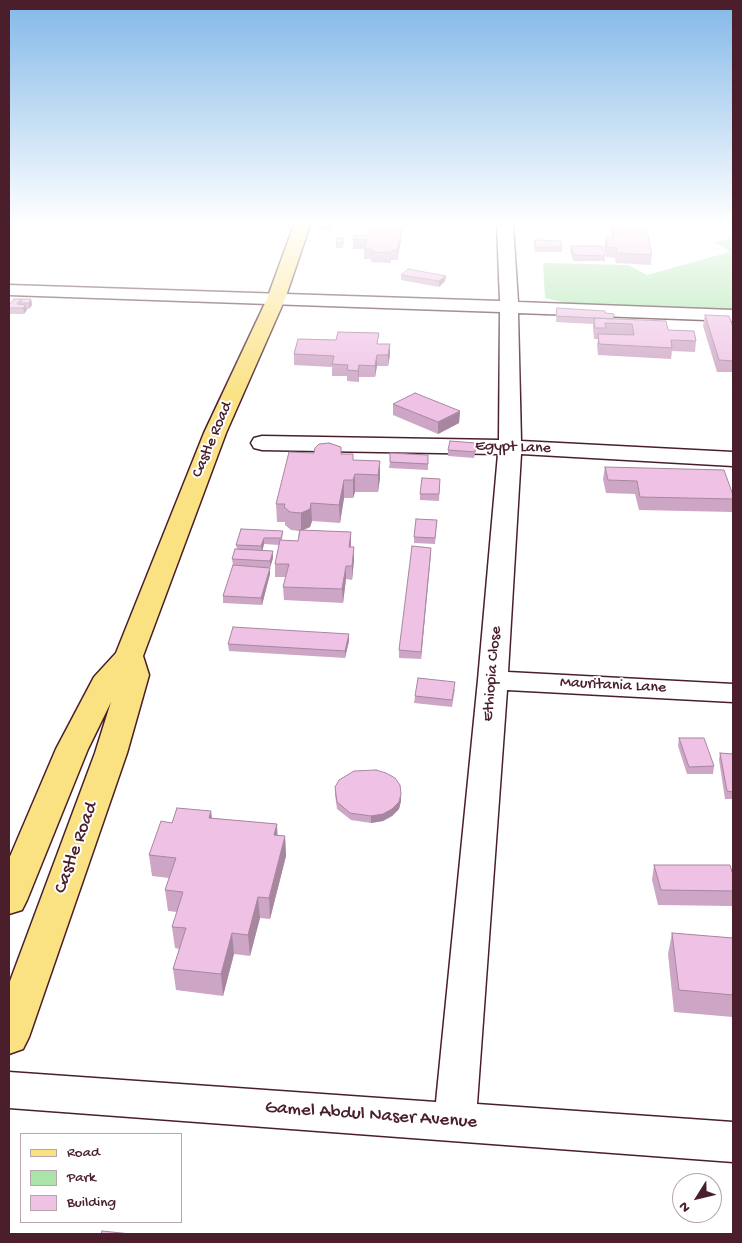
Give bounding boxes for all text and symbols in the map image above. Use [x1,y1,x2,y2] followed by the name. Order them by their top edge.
[188,399,238,481] street label: Castle Road
[475,437,551,459] street label: Egypt Lane
[479,626,507,722] street label: Ethiopia Close
[559,674,667,698] street label: Mauritania Lane
[50,799,104,897] street label: Castle Road
[264,1097,478,1135] street label: Gamel Abdul Naser Avenue
[20,1133,182,1223] legend
[67,1144,100,1162] text: Road
[67,1169,96,1187] text: Park
[672,1173,722,1223] north arrow
[67,1194,116,1212] text: Building
[676,1198,695,1215] text: N

